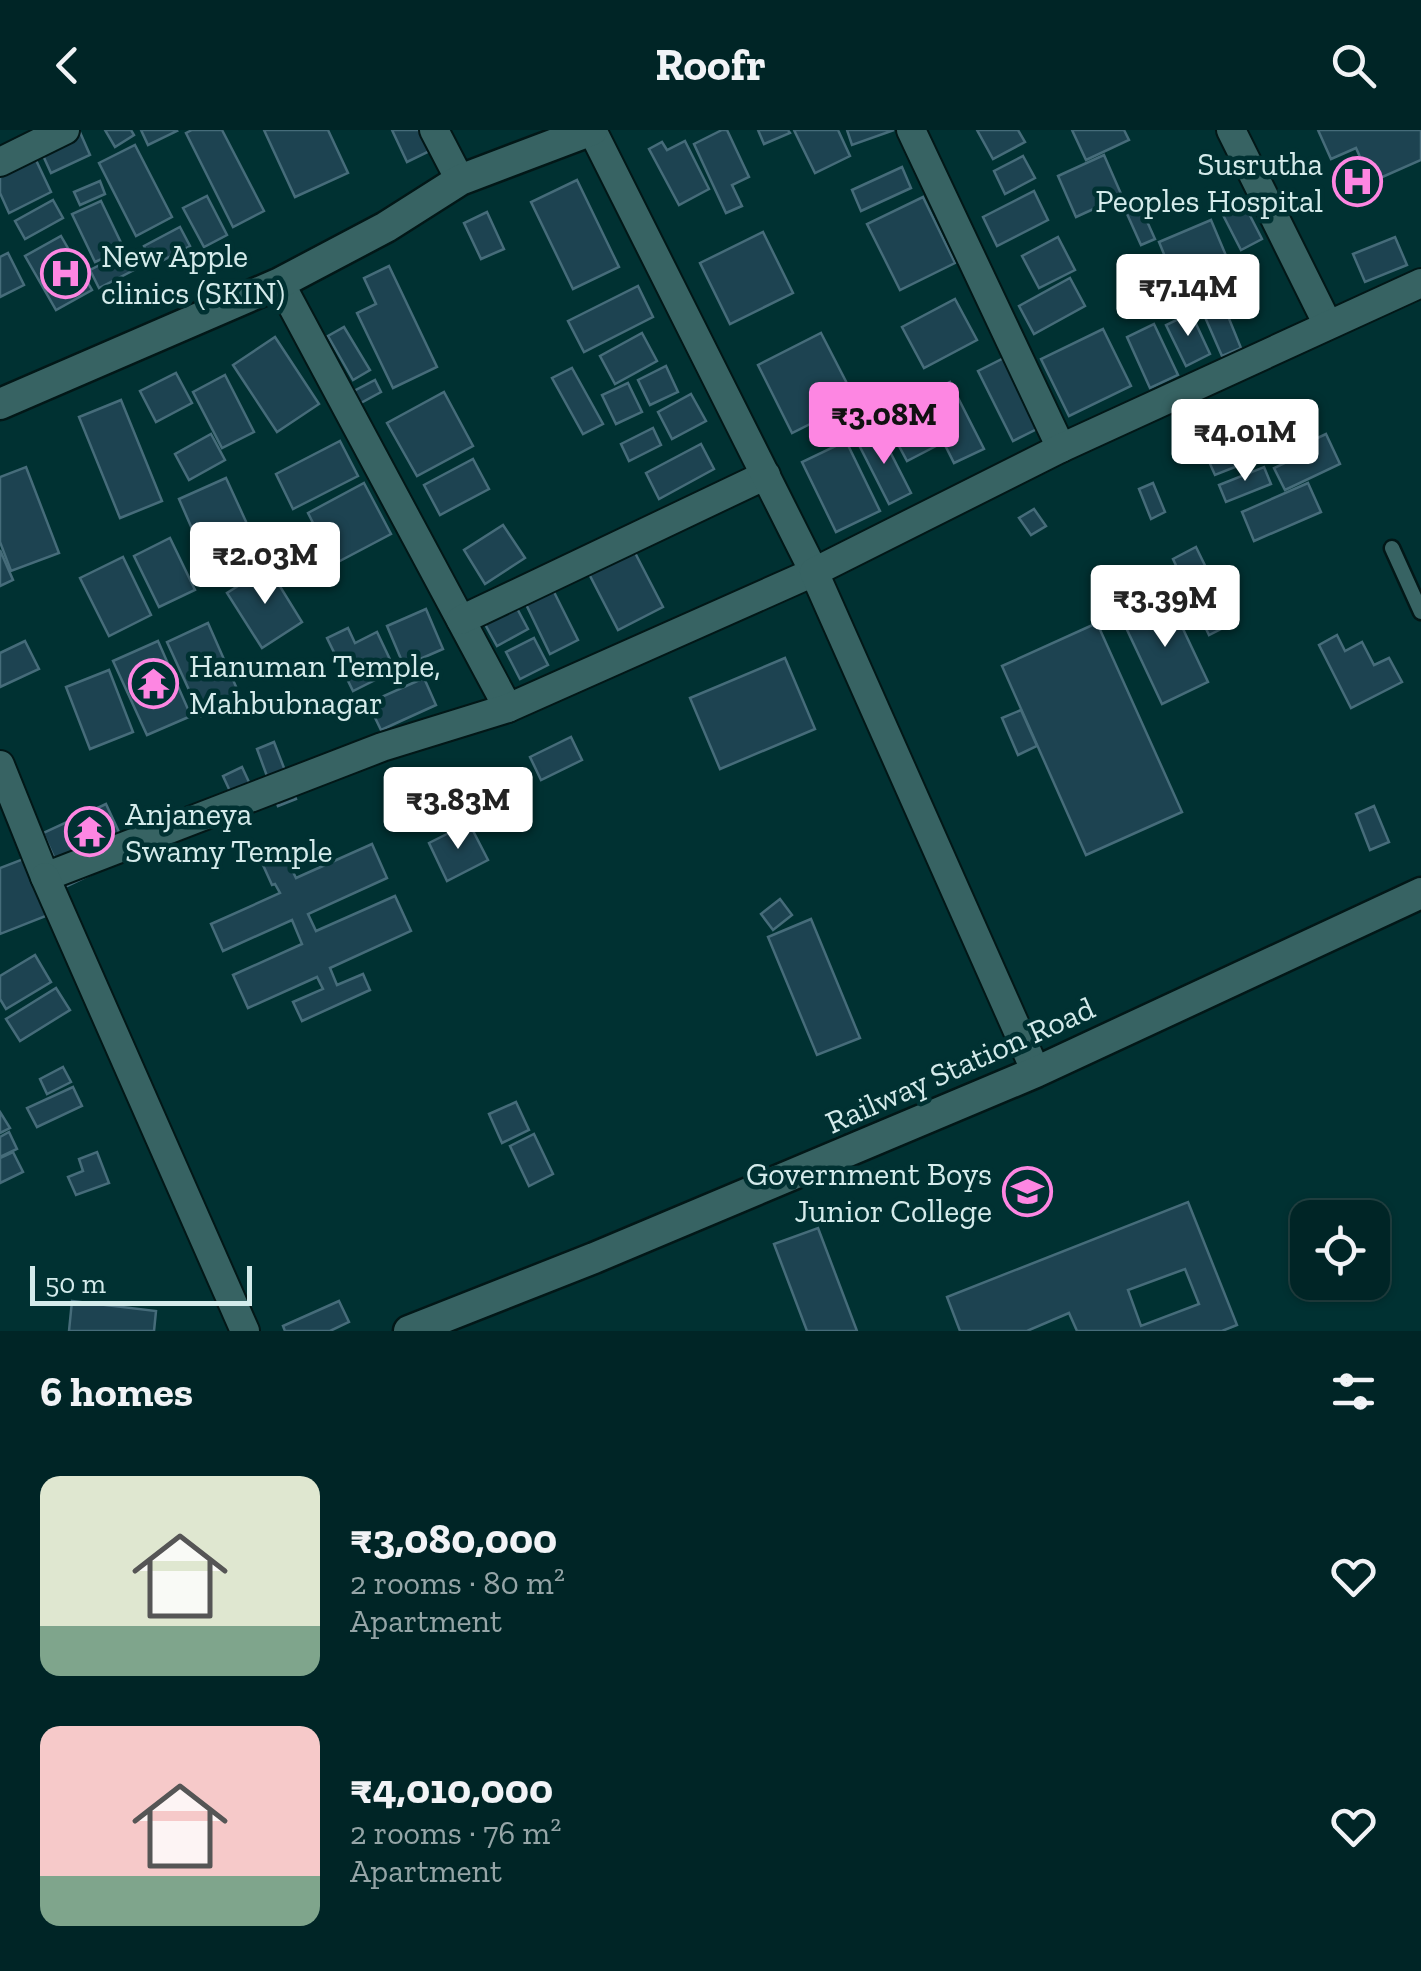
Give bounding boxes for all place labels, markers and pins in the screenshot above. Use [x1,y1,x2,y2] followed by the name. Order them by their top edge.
[1095,145,1323,220] place label: Susrutha Peoples Hospital
[1332,156,1384,208] hospital icon: Susrutha Peoples Hospital
[101,237,285,312] place label: New Apple clinics (SKIN)
[40,248,92,300] hospital icon: New Apple clinics (SKIN)
[1107,254,1269,339] pin: ₹7.14M
[803,382,965,467] pin: ₹3.08M
[1164,399,1326,484] pin: ₹4.01M
[184,522,346,607] pin: ₹2.03M
[1084,565,1246,650] pin: ₹3.39M
[189,647,441,722] place label: Hanuman Temple, Mahbubnagar
[128,658,180,710] temple icon: Hanuman Temple, Mahbubnagar
[377,767,539,852] pin: ₹3.83M
[125,795,333,870] place label: Anjaneya Swamy Temple
[64,806,116,858] temple icon: Anjaneya Swamy Temple
[746,1155,992,1230] place label: Government Boys Junior College
[1001,1166,1053,1218] school or university icon: Government Boys Junior College

